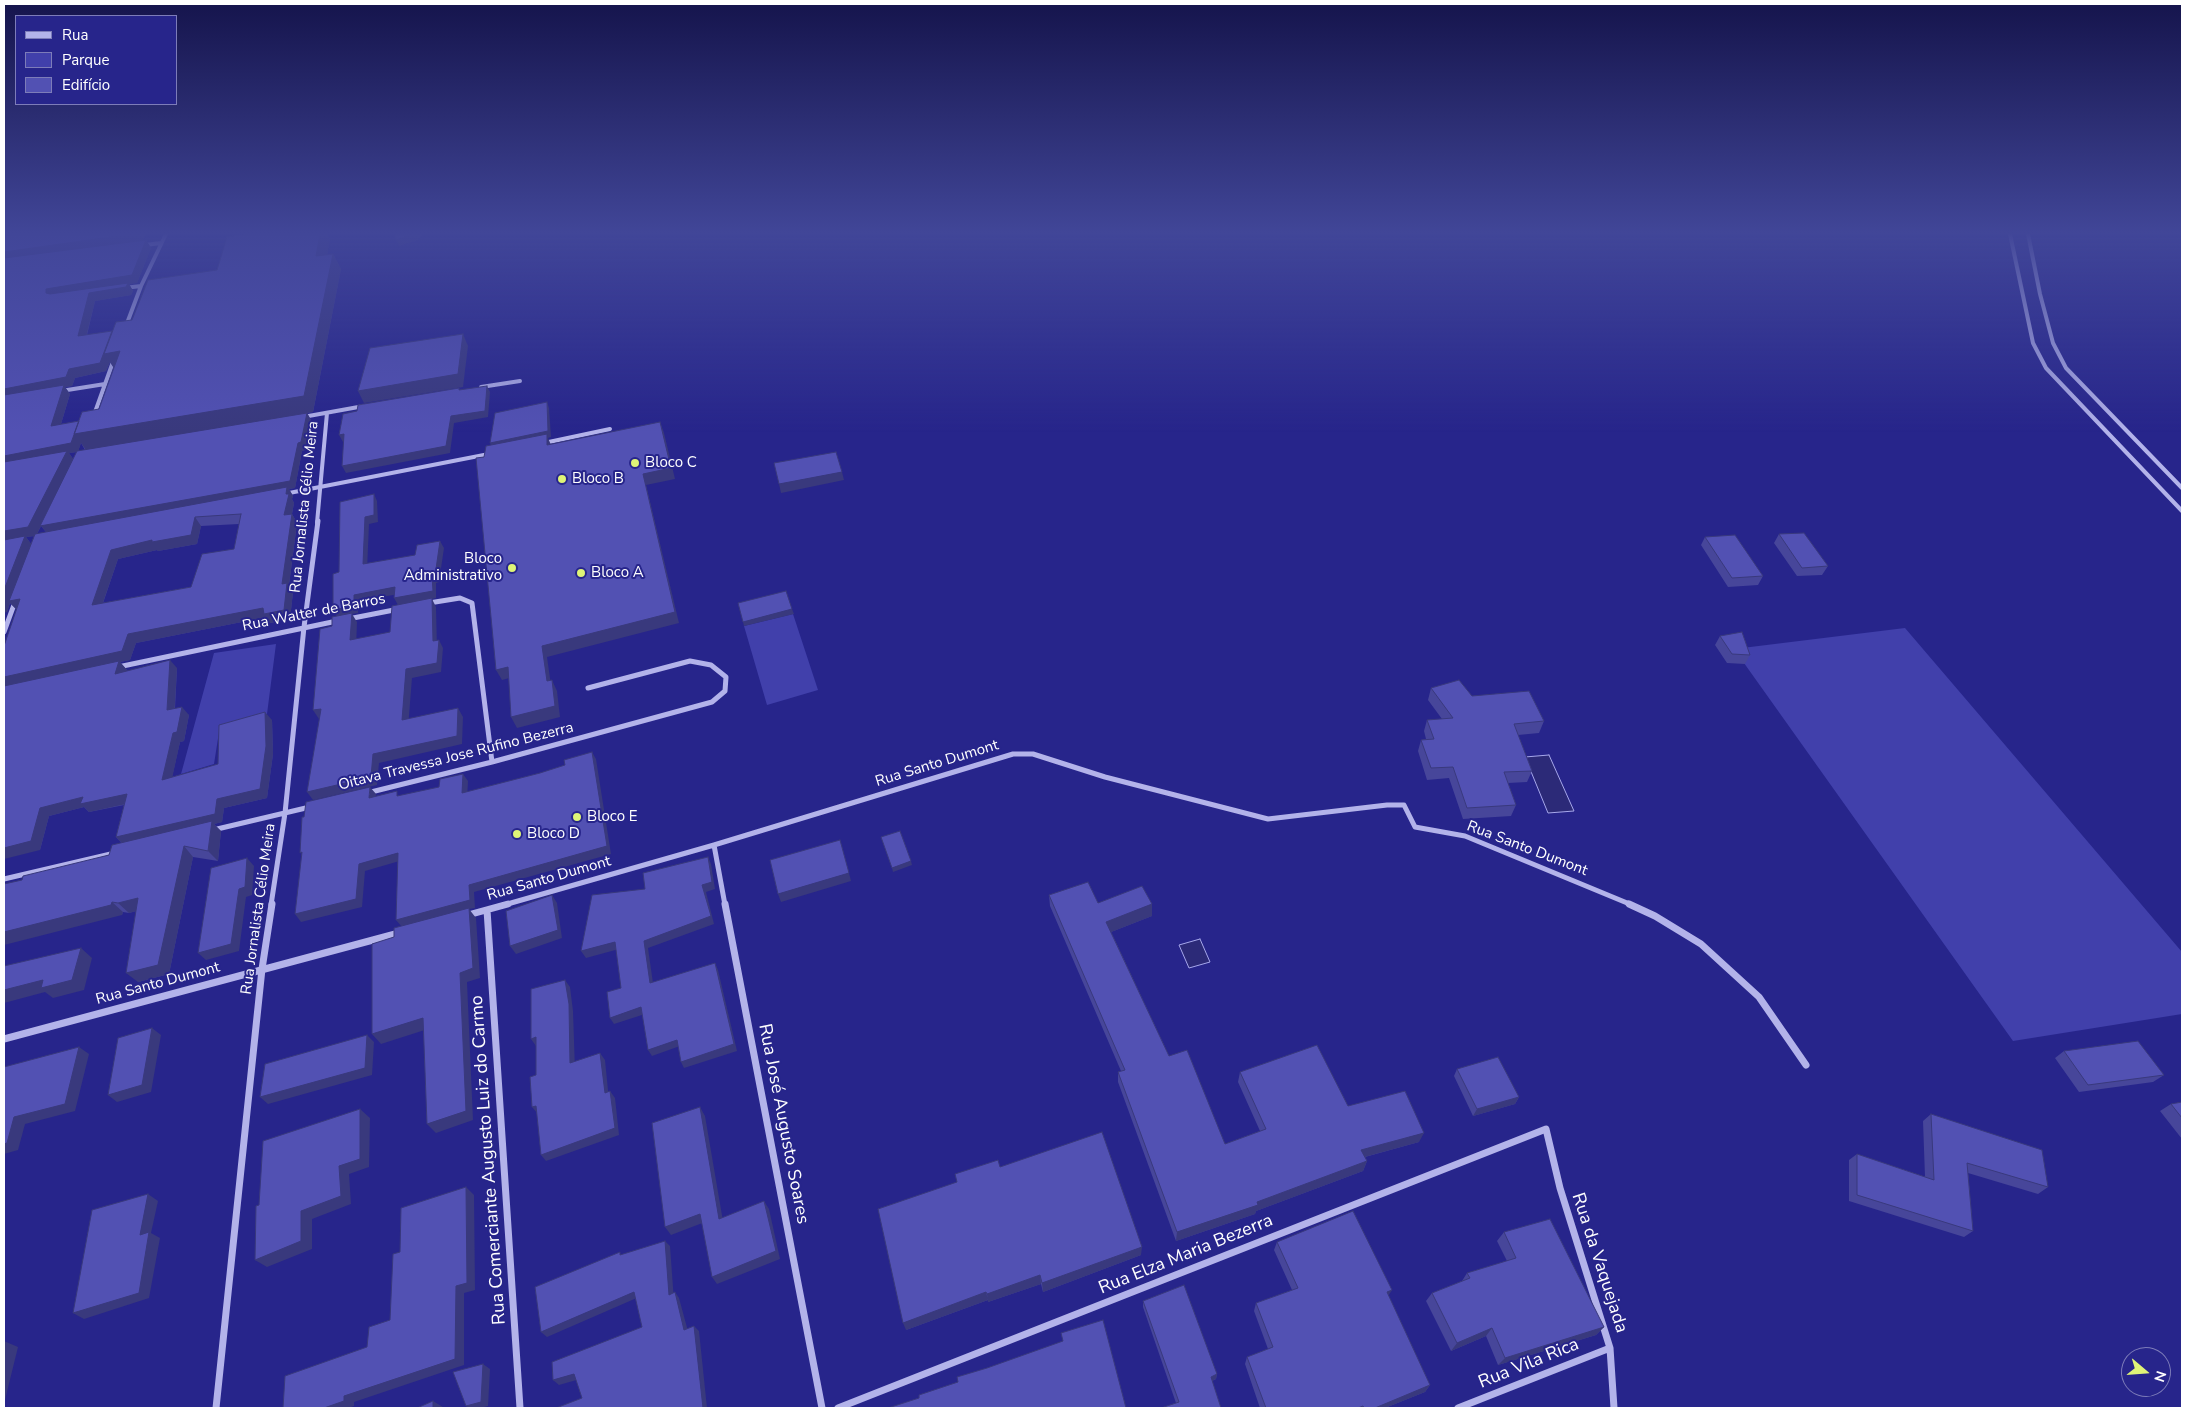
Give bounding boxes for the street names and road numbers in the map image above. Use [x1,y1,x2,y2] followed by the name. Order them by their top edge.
[287,420,323,594] street label: Rua Jornalista Célio Meira
[241,590,387,636] street label: Rua Walter de Barros
[337,719,575,795] street label: Oitava Travessa Jose Rufino Bezerra
[873,737,1001,791] street label: Rua Santo Dumont
[1464,818,1590,880] street label: Rua Santo Dumont
[238,822,280,996] street label: Rua Jornalista Célio Meira
[485,853,613,905] street label: Rua Santo Dumont
[94,959,222,1009] street label: Rua Santo Dumont
[467,995,511,1325] street label: Rua Comerciante Augusto Luiz do Carmo
[753,1022,813,1226] street label: Rua José Augusto Soares
[1566,1190,1632,1336] street label: Rua da Vaquejada
[1096,1210,1276,1300] street label: Rua Elza Maria Bezerra
[1476,1334,1582,1394] street label: Rua Vila Rica

